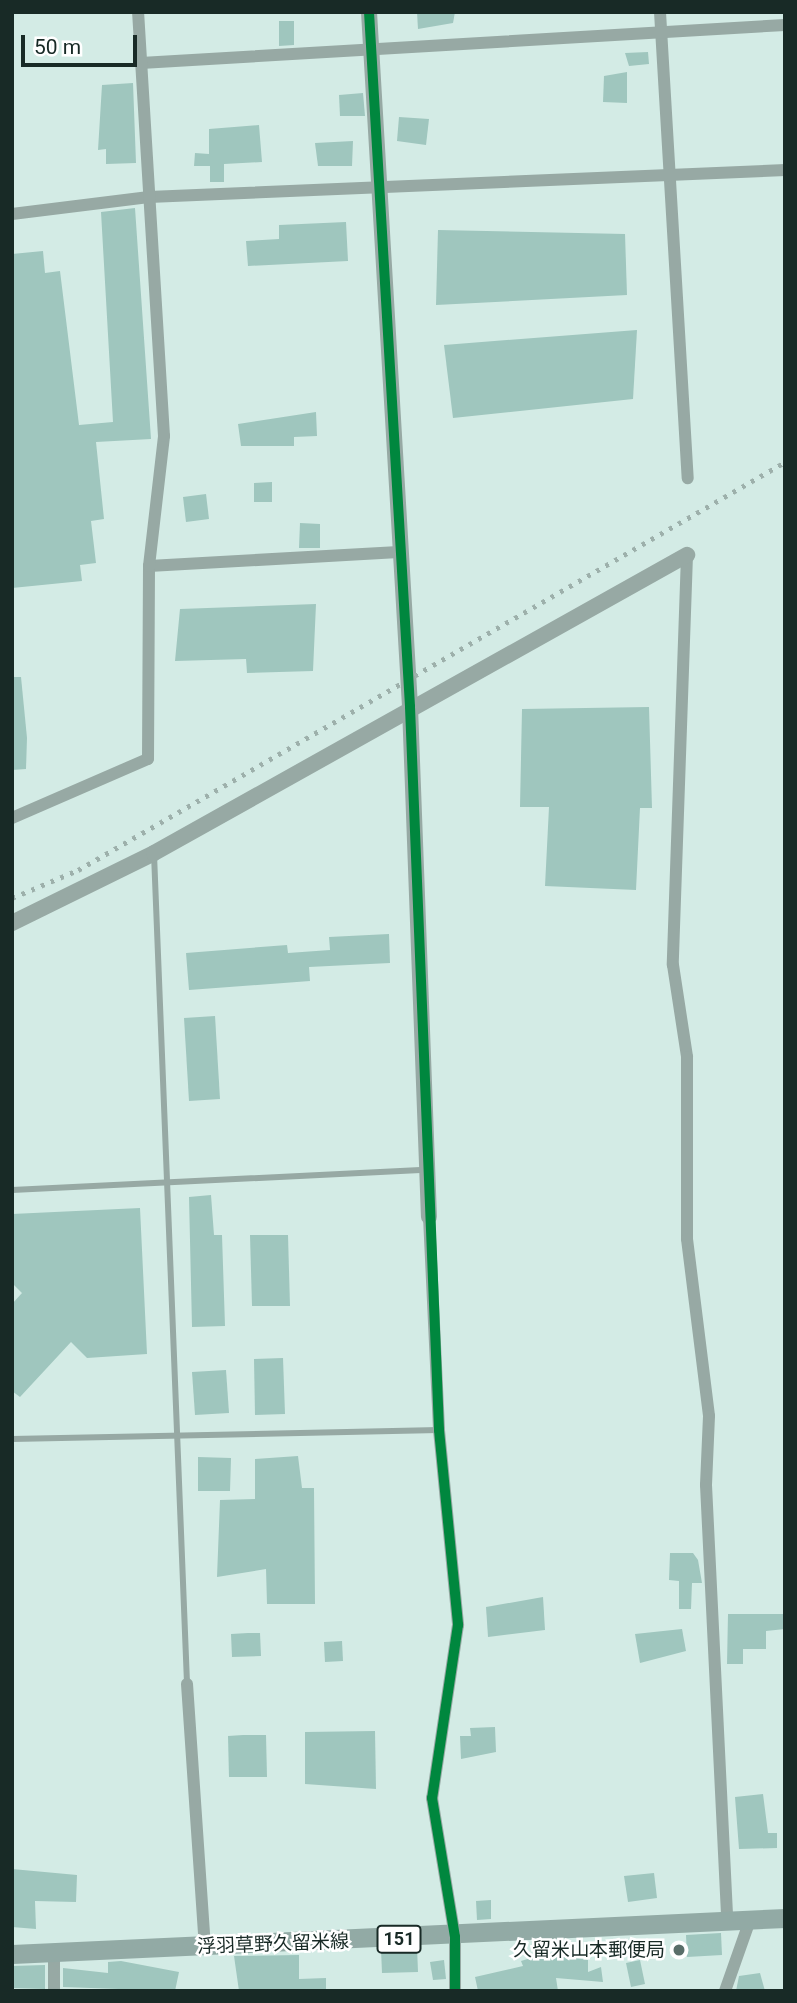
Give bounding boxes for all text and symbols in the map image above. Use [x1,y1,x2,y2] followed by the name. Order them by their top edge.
[24,21,140,65] scale bar
[34,35,81,59] text: 50 m
[376,1924,422,1954] road number: 151
[197,1930,349,1958] street label: 浮羽草野久留米線
[513,1939,665,1961] place label: 久留米山本郵便局
[671,1942,687,1958] marker: 久留米山本郵便局

